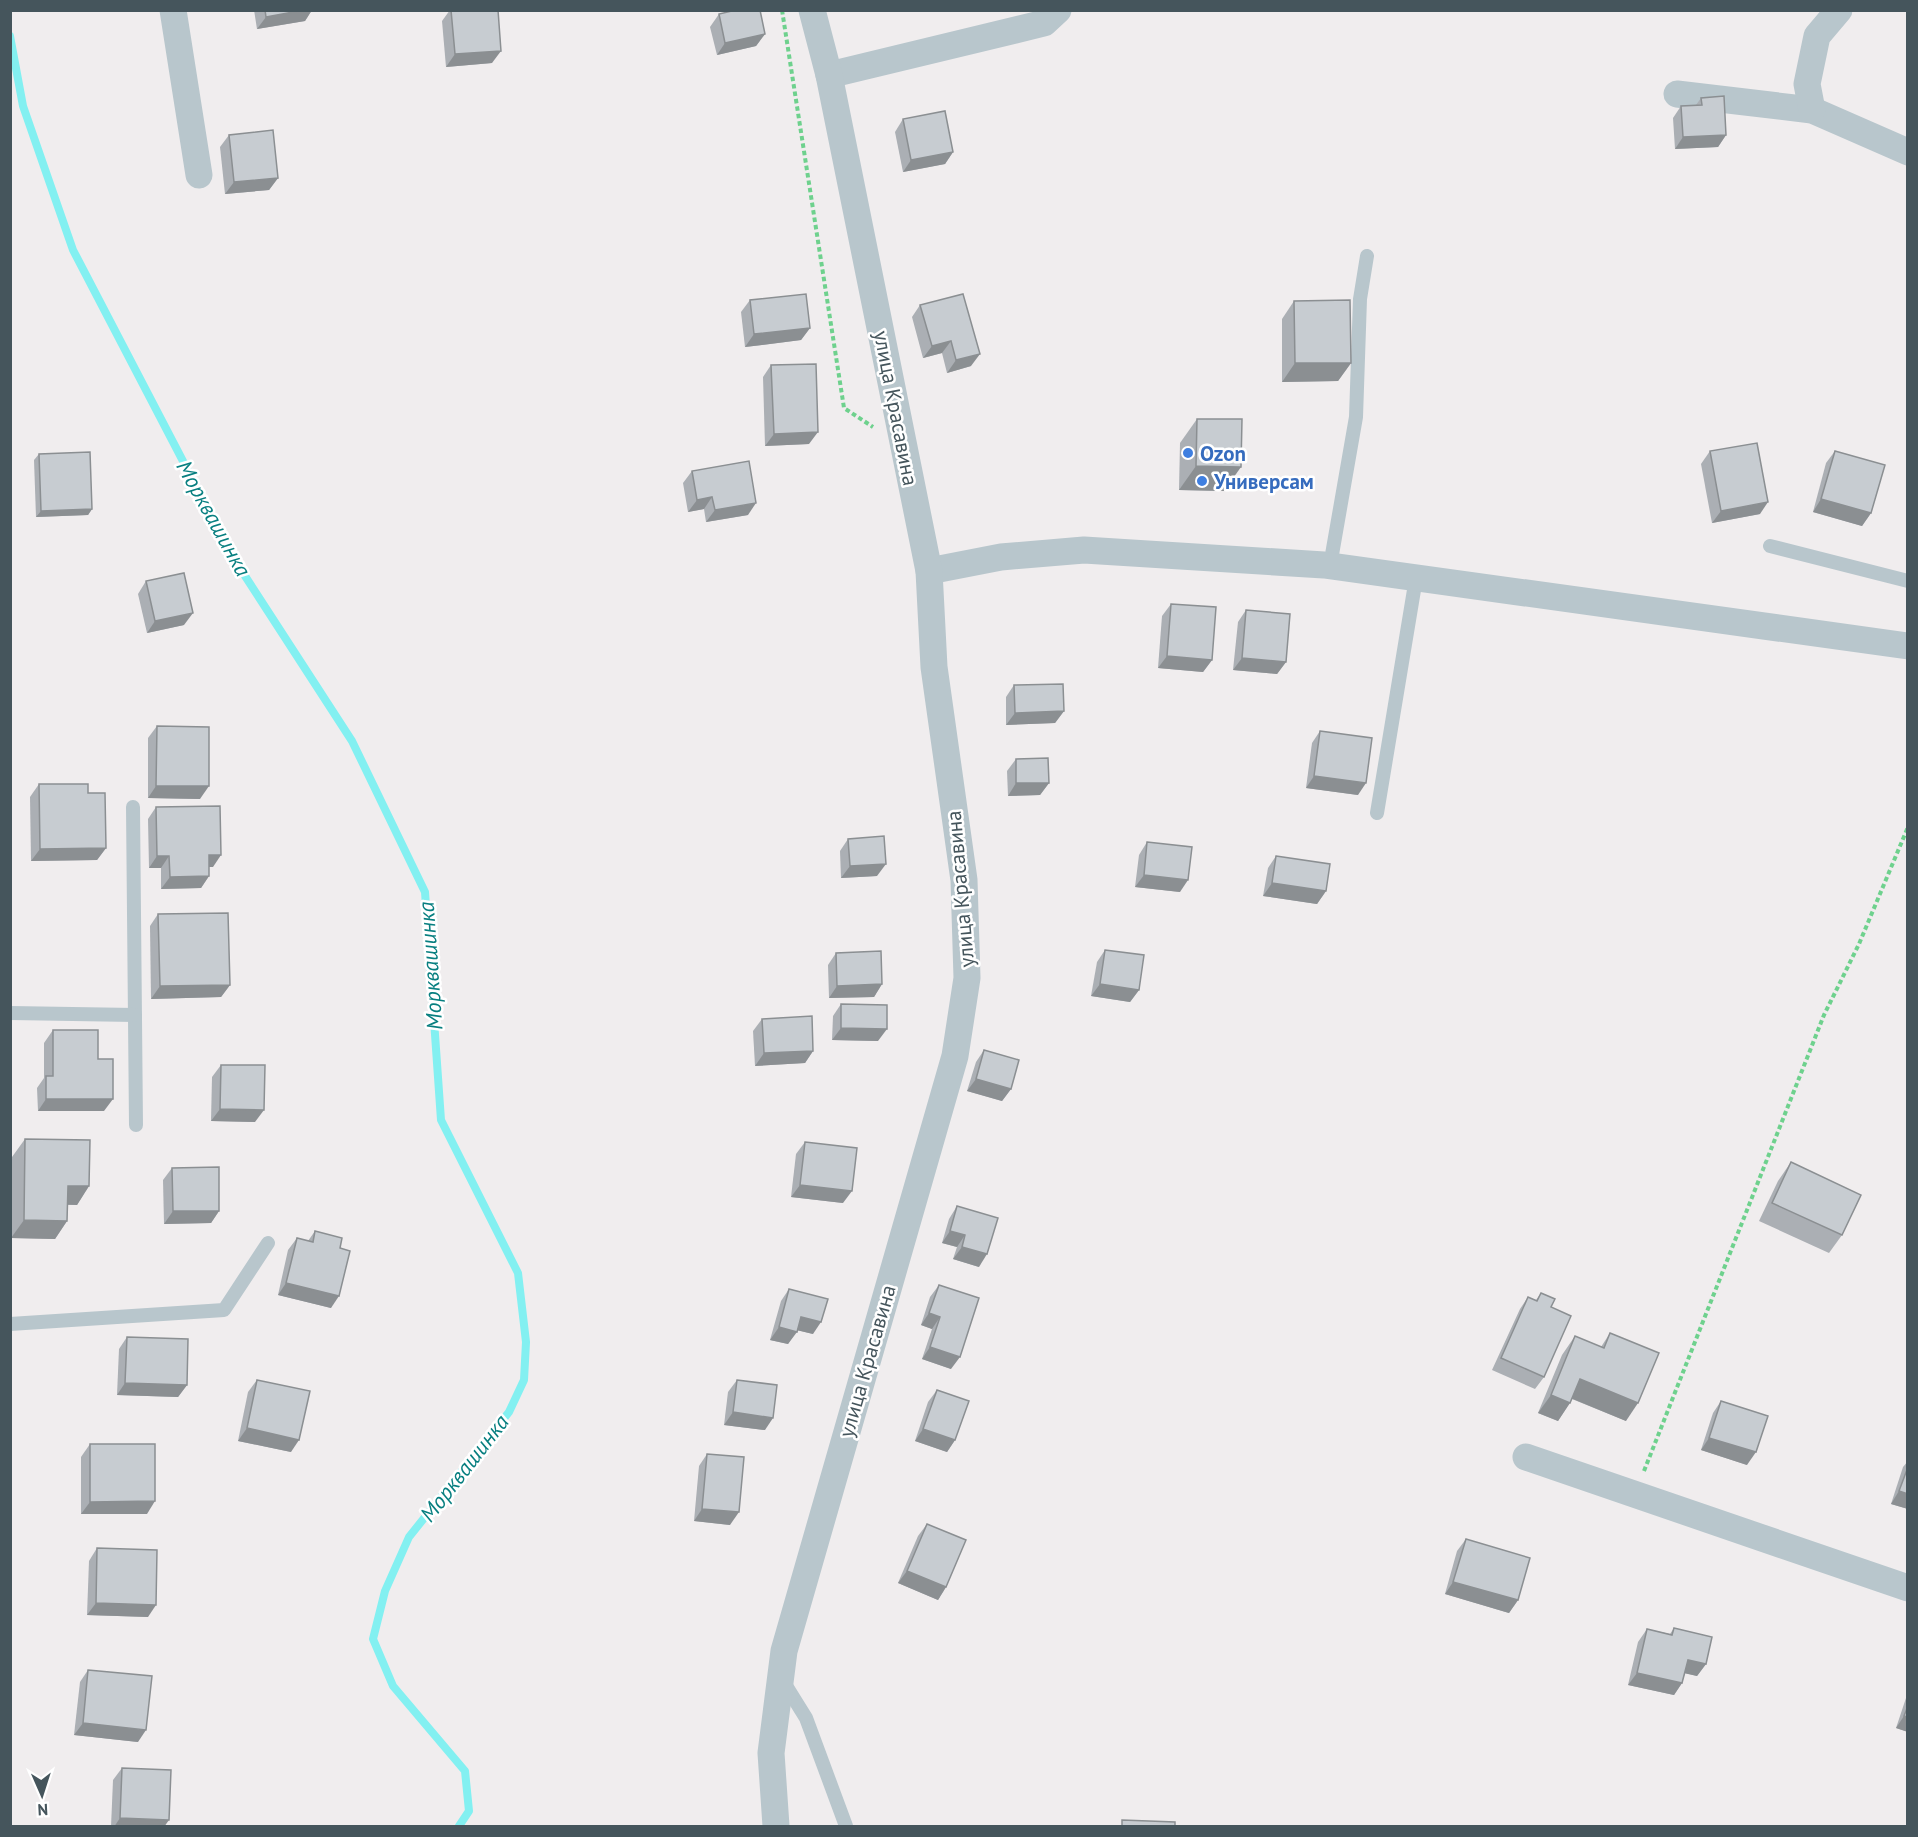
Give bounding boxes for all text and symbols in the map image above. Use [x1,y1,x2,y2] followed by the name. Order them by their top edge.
[868,328,924,488] street label: улица Красавина
[1200,440,1246,467] place label: Ozon
[1181,446,1195,460] marker: Ozon
[171,455,258,581] water label: Морквашинка
[1213,468,1314,495] place label: Универсам
[1195,474,1209,488] marker: Универсам
[940,810,980,968] street label: улица Красавина
[412,901,448,1031] water label: Морквашинка
[832,1282,902,1440] street label: улица Красавина
[413,1409,515,1527] water label: Морквашинка
[12,1765,72,1825] north arrow
[37,1800,49,1820] text: N

